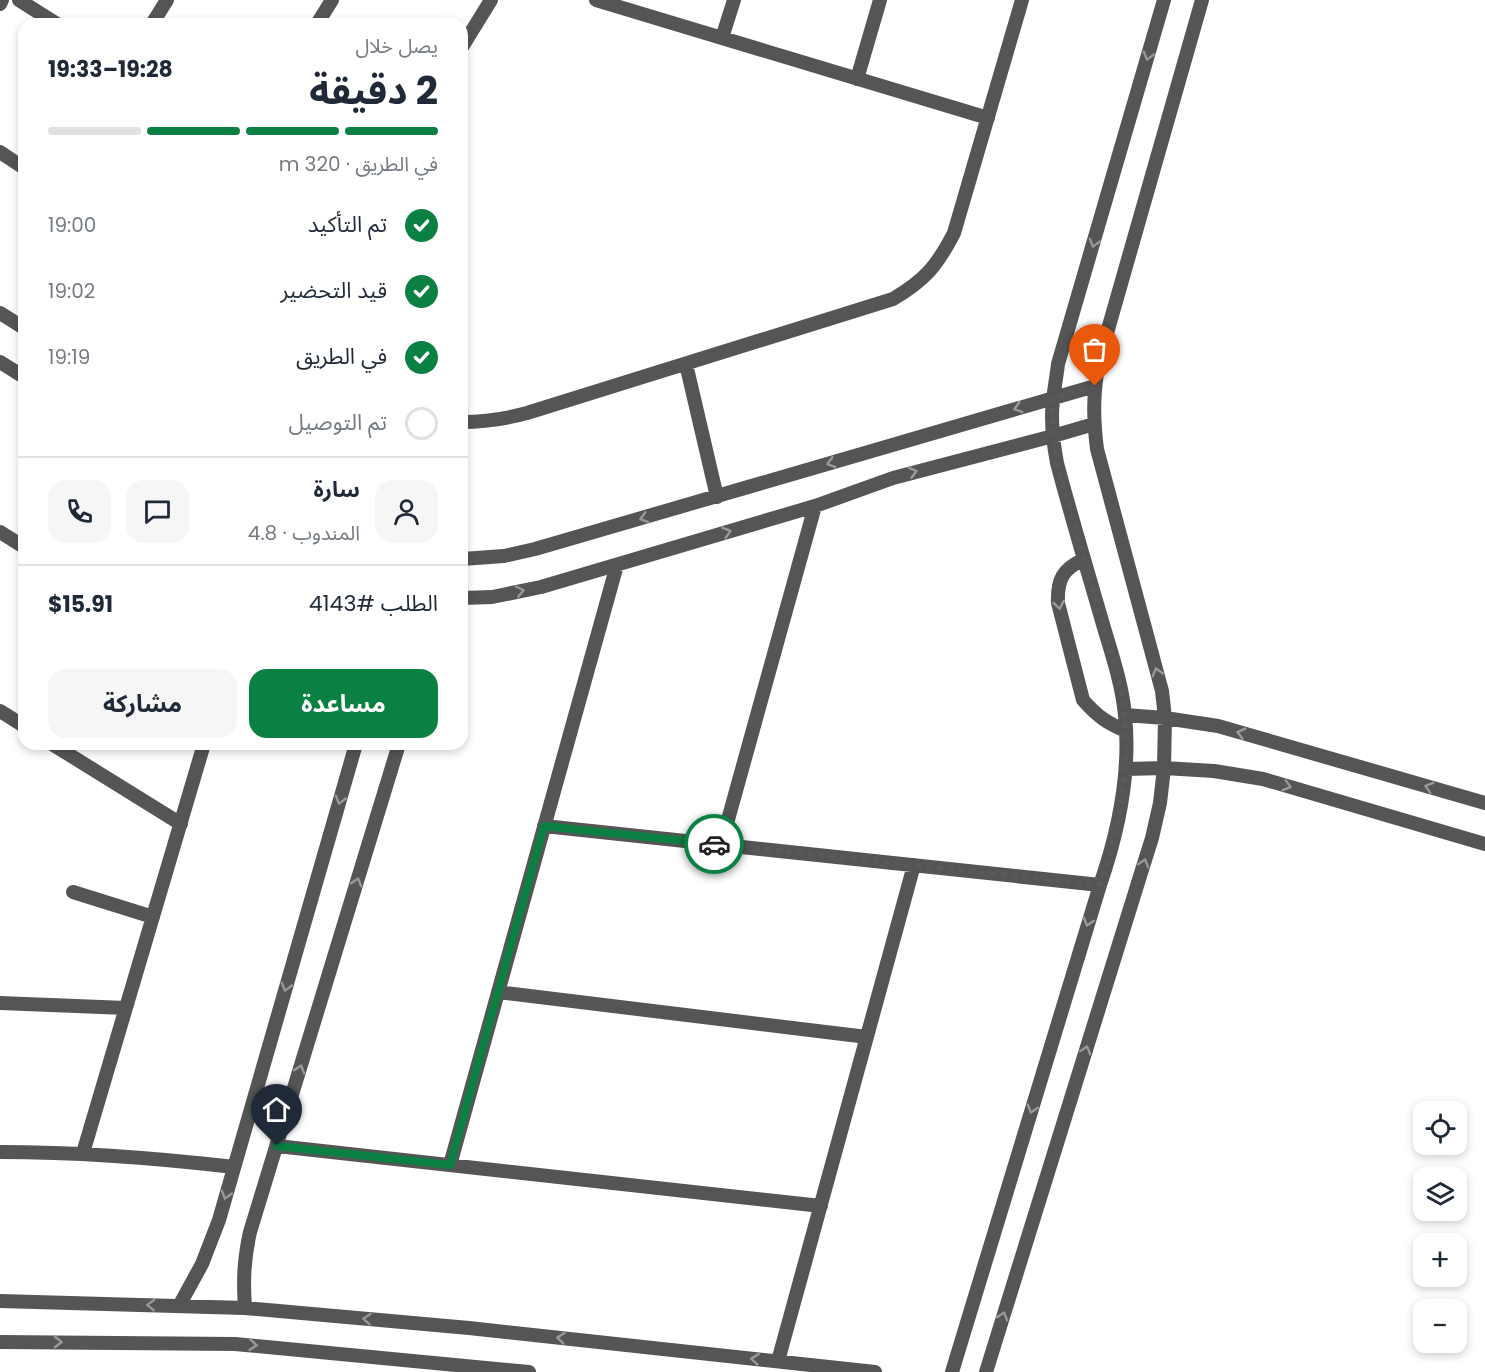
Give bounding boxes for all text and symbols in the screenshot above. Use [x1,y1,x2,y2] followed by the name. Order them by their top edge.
[355,32,438,60] text: يصل خلال
[1143,50,1155,61] one-way arrow
[48,54,173,85] text: 19:28–19:33
[309,63,438,118] text: 2 دقيقة
[279,150,438,178] text: في الطريق · 320 m
[308,209,387,240] text: تم التأكيد
[405,209,438,242] icon: check
[48,211,96,239] text: 19:00
[1089,237,1101,248] one-way arrow
[280,275,387,306] text: قيد التحضير
[405,275,438,308] icon: check
[48,277,95,305] text: 19:02
[1069,324,1120,386] pin
[1078,333,1111,366] icon: bag
[296,341,387,372] text: في الطريق
[405,341,438,374] icon: check
[48,343,90,371] text: 19:19
[1013,401,1024,413] one-way arrow
[289,407,387,438] text: تم التوصيل
[826,456,837,468] one-way arrow
[908,467,918,480] one-way arrow
[314,474,360,505] text: سارة
[48,480,111,543] button: phone
[126,480,189,543] button: chat
[375,480,438,543] button: person
[639,511,650,523] one-way arrow
[248,519,360,547] text: المندوب · 4.8
[721,527,732,539] one-way arrow
[515,585,525,598] one-way arrow
[309,588,438,619] text: الطلب #4143
[48,589,113,620] text: $15.91
[1053,600,1065,609] one-way arrow
[1152,667,1164,678] one-way arrow
[48,669,237,738] button: مشاركة
[249,669,438,738] button: مساعدة
[1236,728,1247,740] one-way arrow
[1281,779,1292,791] one-way arrow
[1424,781,1434,794] one-way arrow
[335,794,347,805] one-way arrow
[684,814,744,874] courier
[698,828,731,861] icon: car
[1137,858,1149,869] one-way arrow
[350,877,362,888] one-way arrow
[1083,916,1095,927] one-way arrow
[281,982,293,992] one-way arrow
[1079,1045,1091,1056] one-way arrow
[293,1064,305,1075] one-way arrow
[251,1084,302,1146] pin
[260,1093,293,1126] icon: home
[1413,1101,1467,1353] map controls
[1413,1101,1467,1155] button: locate
[1027,1103,1039,1114] one-way arrow
[1413,1167,1467,1221] button: layers
[221,1189,233,1200] one-way arrow
[1413,1233,1467,1287] button: +
[147,1298,156,1311] one-way arrow
[1413,1299,1467,1353] button: −
[996,1311,1009,1322] one-way arrow
[362,1313,371,1326] one-way arrow
[556,1332,565,1345] one-way arrow
[54,1335,63,1348] one-way arrow
[249,1338,258,1351] one-way arrow
[750,1353,759,1366] one-way arrow

